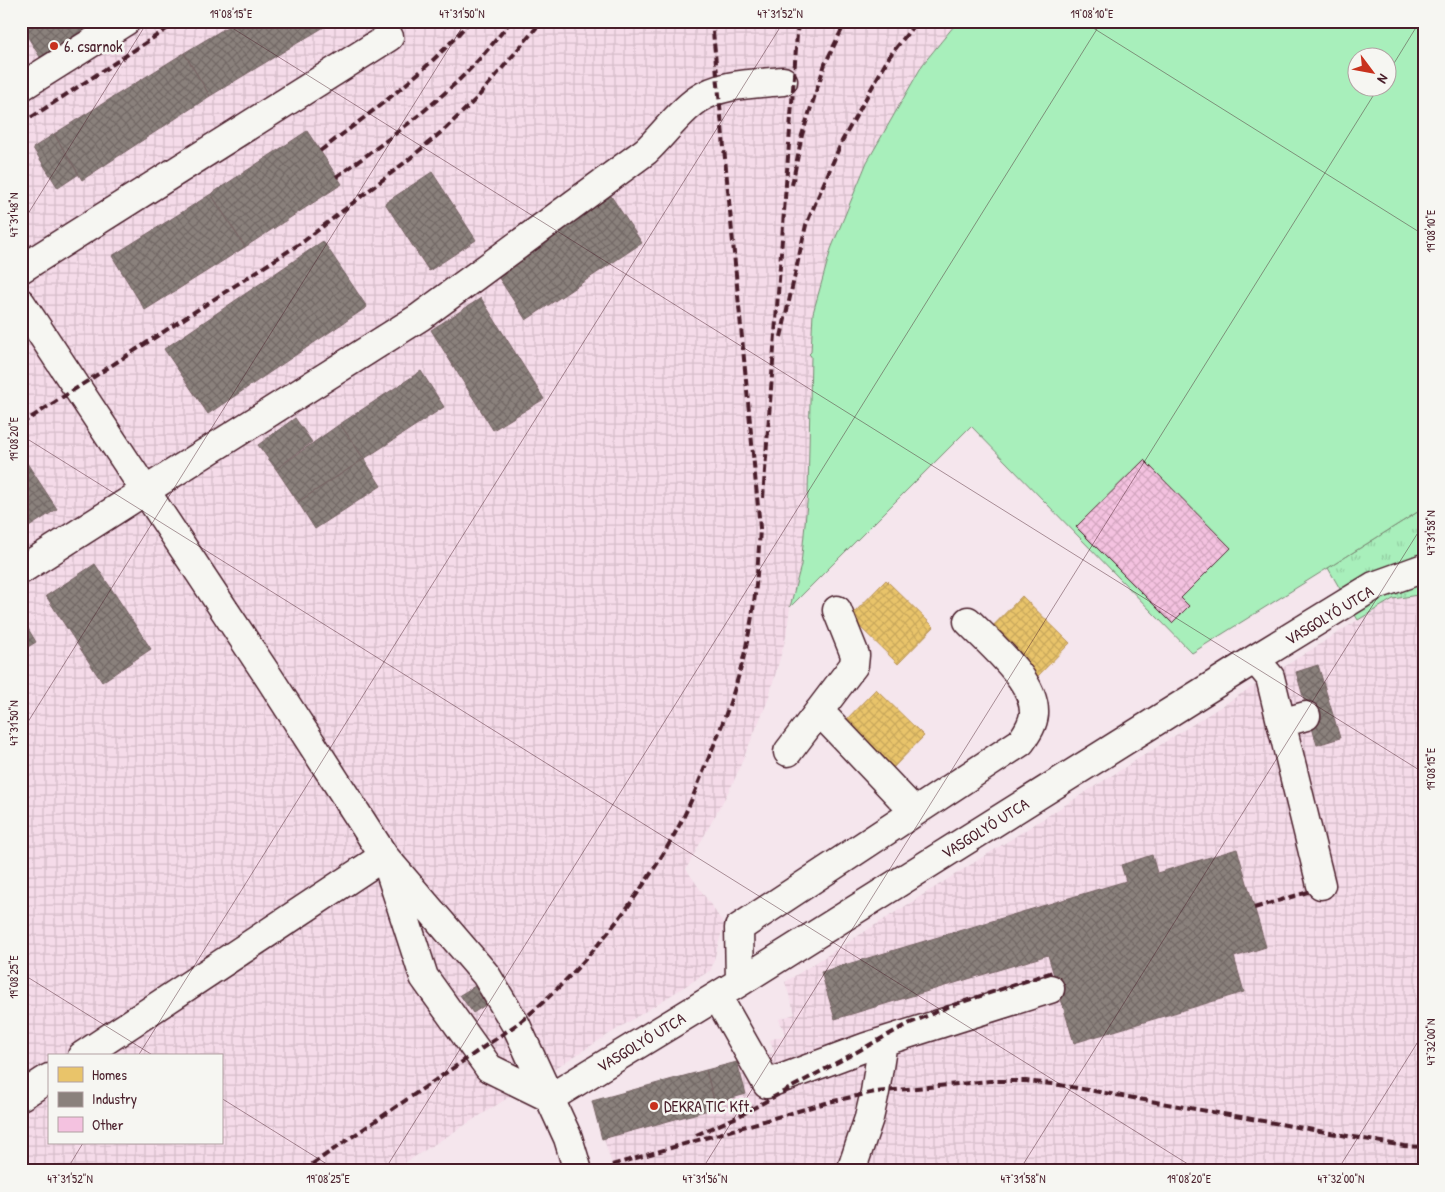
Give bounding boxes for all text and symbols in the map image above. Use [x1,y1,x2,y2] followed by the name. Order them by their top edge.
[210,5,253,22] text: 19°08'15"E
[439,5,485,22] text: 47°31'50"N
[757,5,803,22] text: 47°31'52"N
[1071,5,1114,22] text: 19°08'10"E
[64,35,123,57] place label: 6. csarnok
[48,40,60,52] marker: 6. csarnok
[1348,48,1398,98] north arrow
[1373,71,1393,88] text: N
[5,193,22,237] text: 47°31'48"N
[1422,209,1439,252] text: 19°08'10"E
[5,416,22,461] text: 19°08'20"E
[1422,510,1439,556] text: 47°31'58"N
[1281,580,1377,650] street label: VASGOLYÓ UTCA
[5,700,22,746] text: 47°31'50"N
[1422,747,1439,790] text: 19°08'15"E
[937,792,1033,864] street label: VASGOLYÓ UTCA
[5,954,22,999] text: 19°08'25"E
[593,1007,689,1077] street label: VASGOLYÓ UTCA
[1422,1019,1439,1065] text: 47°32'00"N
[48,1054,222,1144] legend
[92,1064,127,1085] text: Homes
[92,1088,137,1109] text: Industry
[664,1095,753,1117] place label: DEKRA TIC Kft.
[648,1100,660,1112] marker: DEKRA TIC Kft.
[92,1114,124,1135] text: Other
[47,1170,93,1187] text: 47°31'52"N
[306,1170,351,1187] text: 19°08'25"E
[683,1170,727,1187] text: 47°31'56"N
[1000,1170,1046,1187] text: 47°31'58"N
[1167,1170,1212,1187] text: 19°08'20"E
[1318,1170,1364,1187] text: 47°32'00"N

